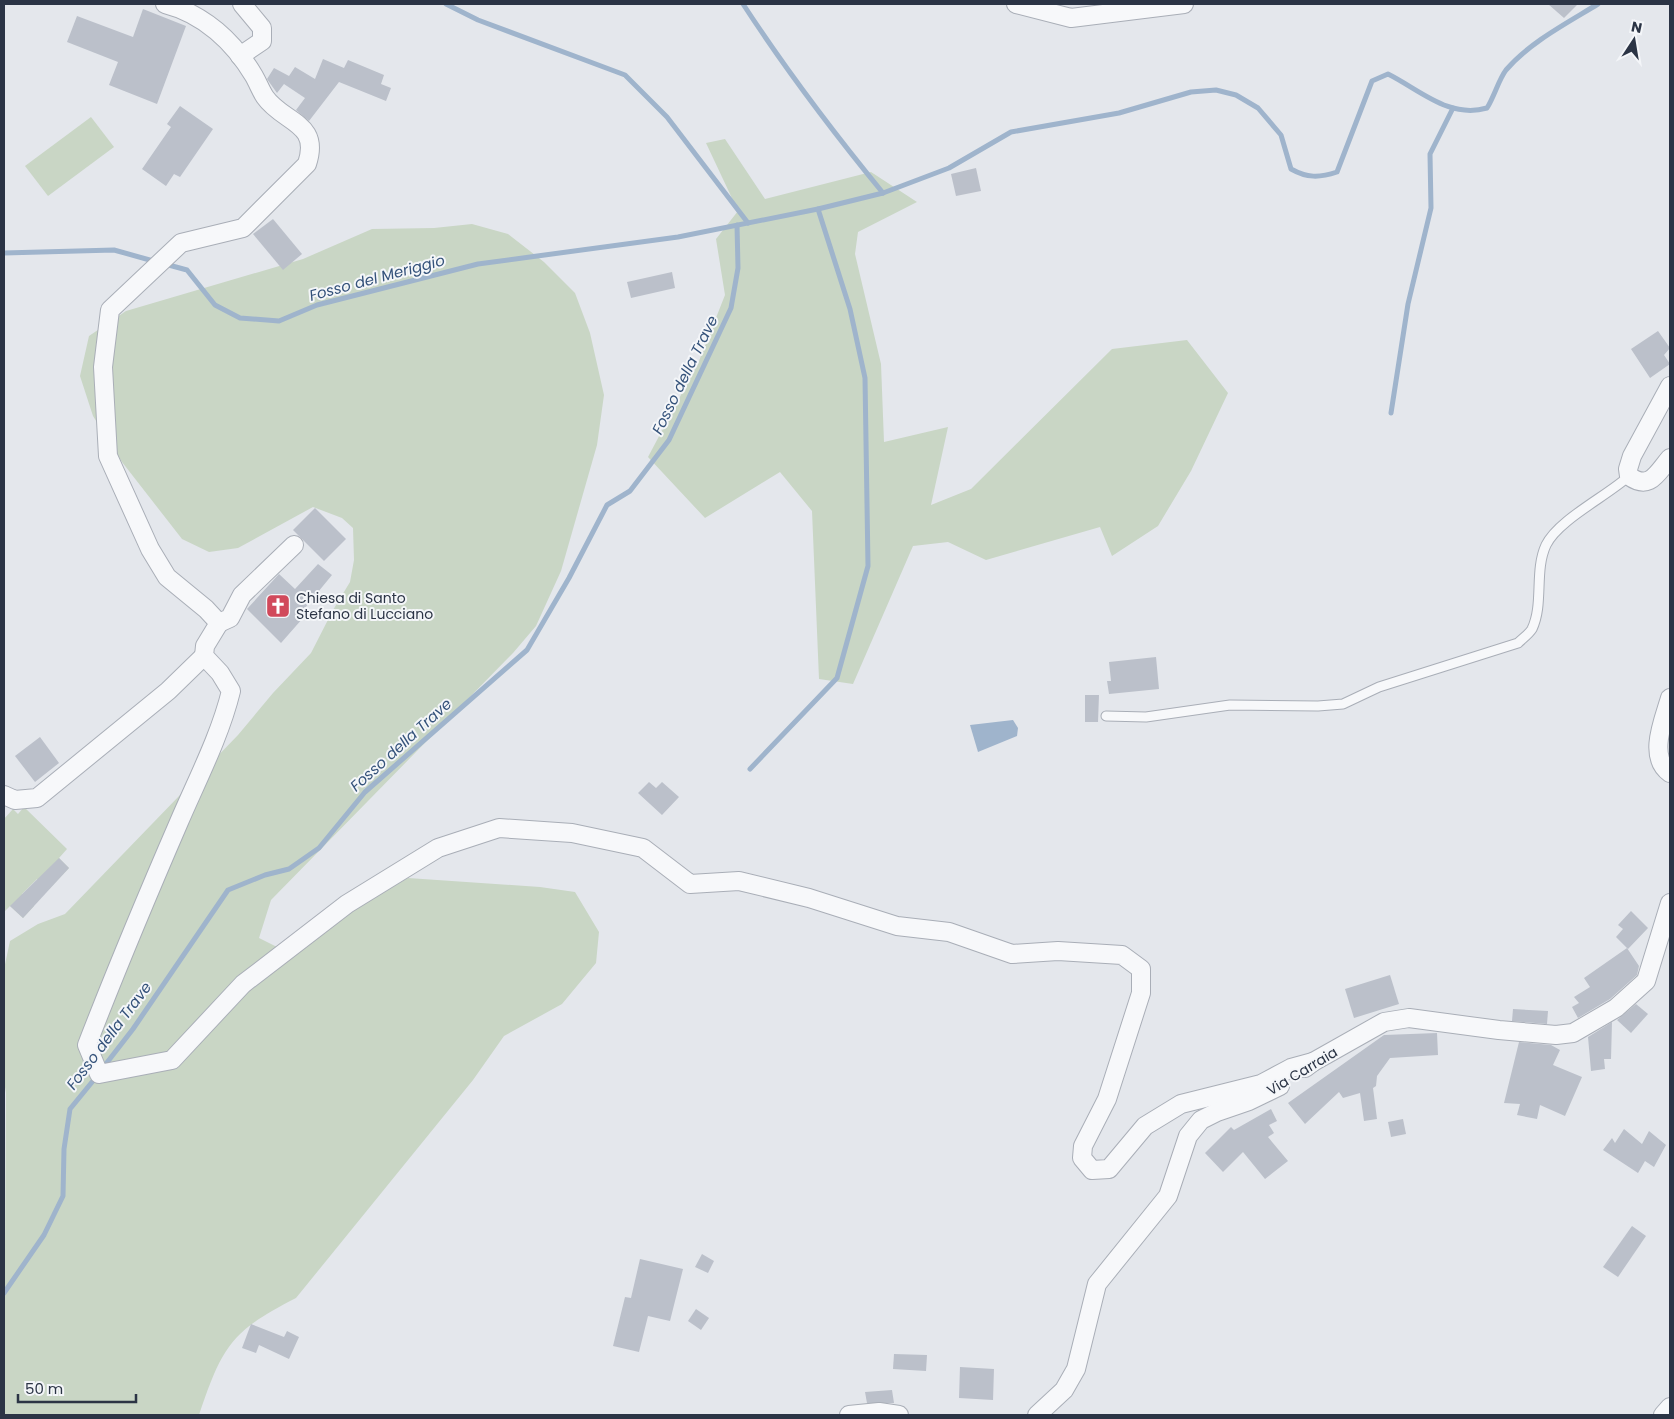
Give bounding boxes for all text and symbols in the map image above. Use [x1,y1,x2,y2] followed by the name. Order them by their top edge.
[1609,15,1659,65] north arrow
[1629,16,1644,38] text: N
[307,249,447,306] water label: Fosso del Meriggio
[647,312,722,438] water label: Fosso della Trave
[296,588,433,624] place label: Chiesa di Santo Stefano di Lucciano
[265,593,291,619] church icon: Chiesa di Santo Stefano di Lucciano
[345,693,456,796] water label: Fosso della Trave
[61,978,156,1094] water label: Fosso della Trave
[1263,1042,1341,1100] street label: Via Carraia
[18,1372,135,1404] scale bar
[25,1378,63,1399] text: 50 m

